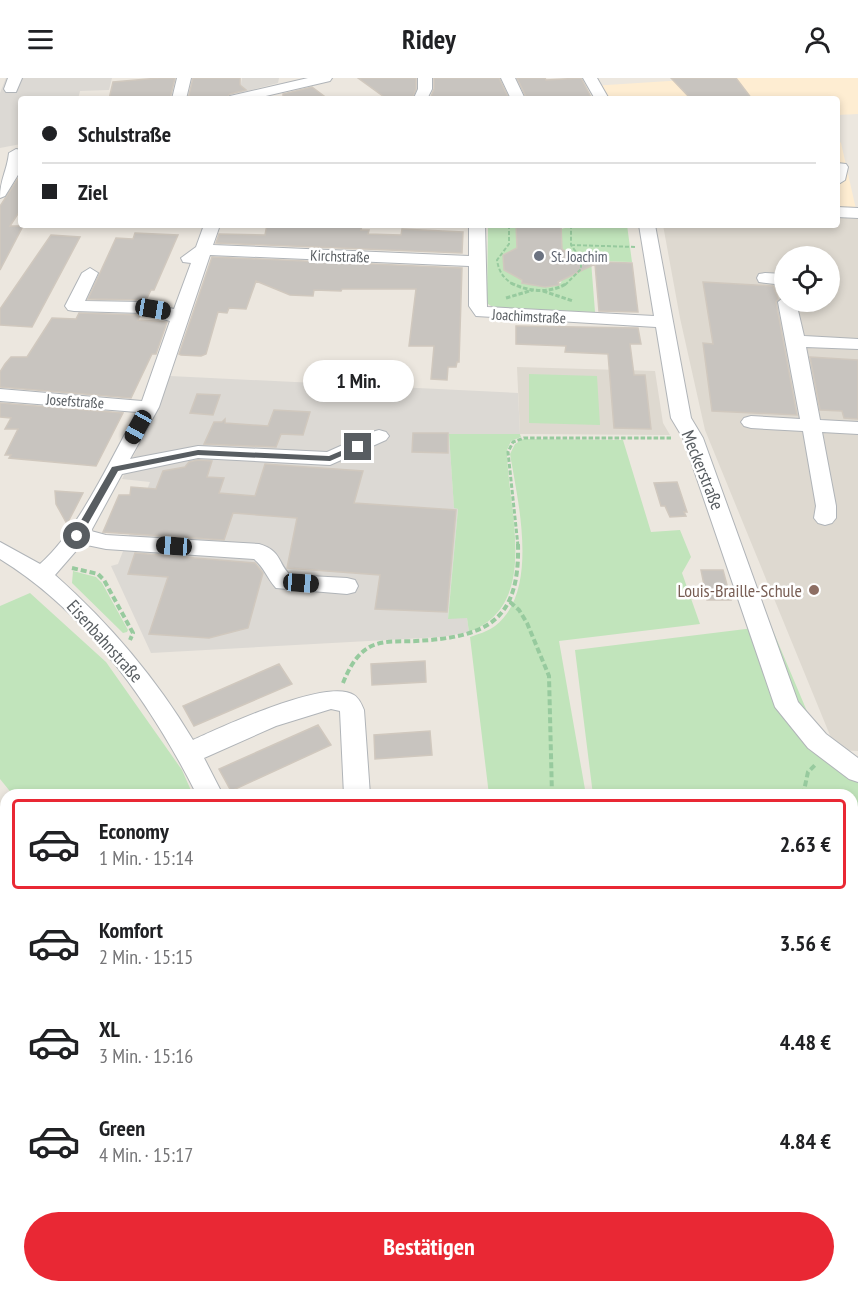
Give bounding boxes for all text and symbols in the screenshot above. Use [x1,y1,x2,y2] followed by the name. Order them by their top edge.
[402,22,456,56] text: Ridey
[24,23,57,56] icon: menu
[801,23,834,56] icon: person
[78,120,171,148] text: Schulstraße
[78,178,108,206] text: Ziel
[310,245,370,267] street label: Kirchstraße
[774,246,840,312] map controls
[774,246,840,312] button: locate
[551,247,607,266] place label: St. Joachim
[532,249,546,263] marker: St. Joachim
[134,297,172,321] car
[491,305,566,327] street label: Joachimstraße
[302,360,413,402] callout: 1 Min.
[336,368,381,394] text: 1 Min.
[44,389,105,413] street label: Josefstraße
[121,407,155,447] car
[677,427,729,513] street label: Meckerstraße
[344,433,371,460] route end
[63,522,90,549] route start
[155,536,193,556] car
[282,573,320,593] car
[677,579,802,602] place label: Louis-Braille-Schule
[807,583,821,597] marker: Louis-Braille-Schule
[62,595,148,687] street label: Eisenbahnstraße
[27,817,81,871] icon: car
[99,817,169,845] text: Economy
[780,830,831,858] text: 2.63 €
[99,845,193,871] text: 1 Min. · 15:14
[27,916,81,970] icon: car
[99,916,163,944] text: Komfort
[780,929,831,957] text: 3.56 €
[99,944,193,970] text: 2 Min. · 15:15
[27,1015,81,1069] icon: car
[99,1015,120,1043] text: XL
[780,1028,831,1056] text: 4.48 €
[99,1043,193,1069] text: 3 Min. · 15:16
[27,1114,81,1168] icon: car
[99,1114,145,1142] text: Green
[780,1127,831,1155] text: 4.84 €
[99,1142,193,1168] text: 4 Min. · 15:17
[24,1212,834,1281] button: Bestätigen

